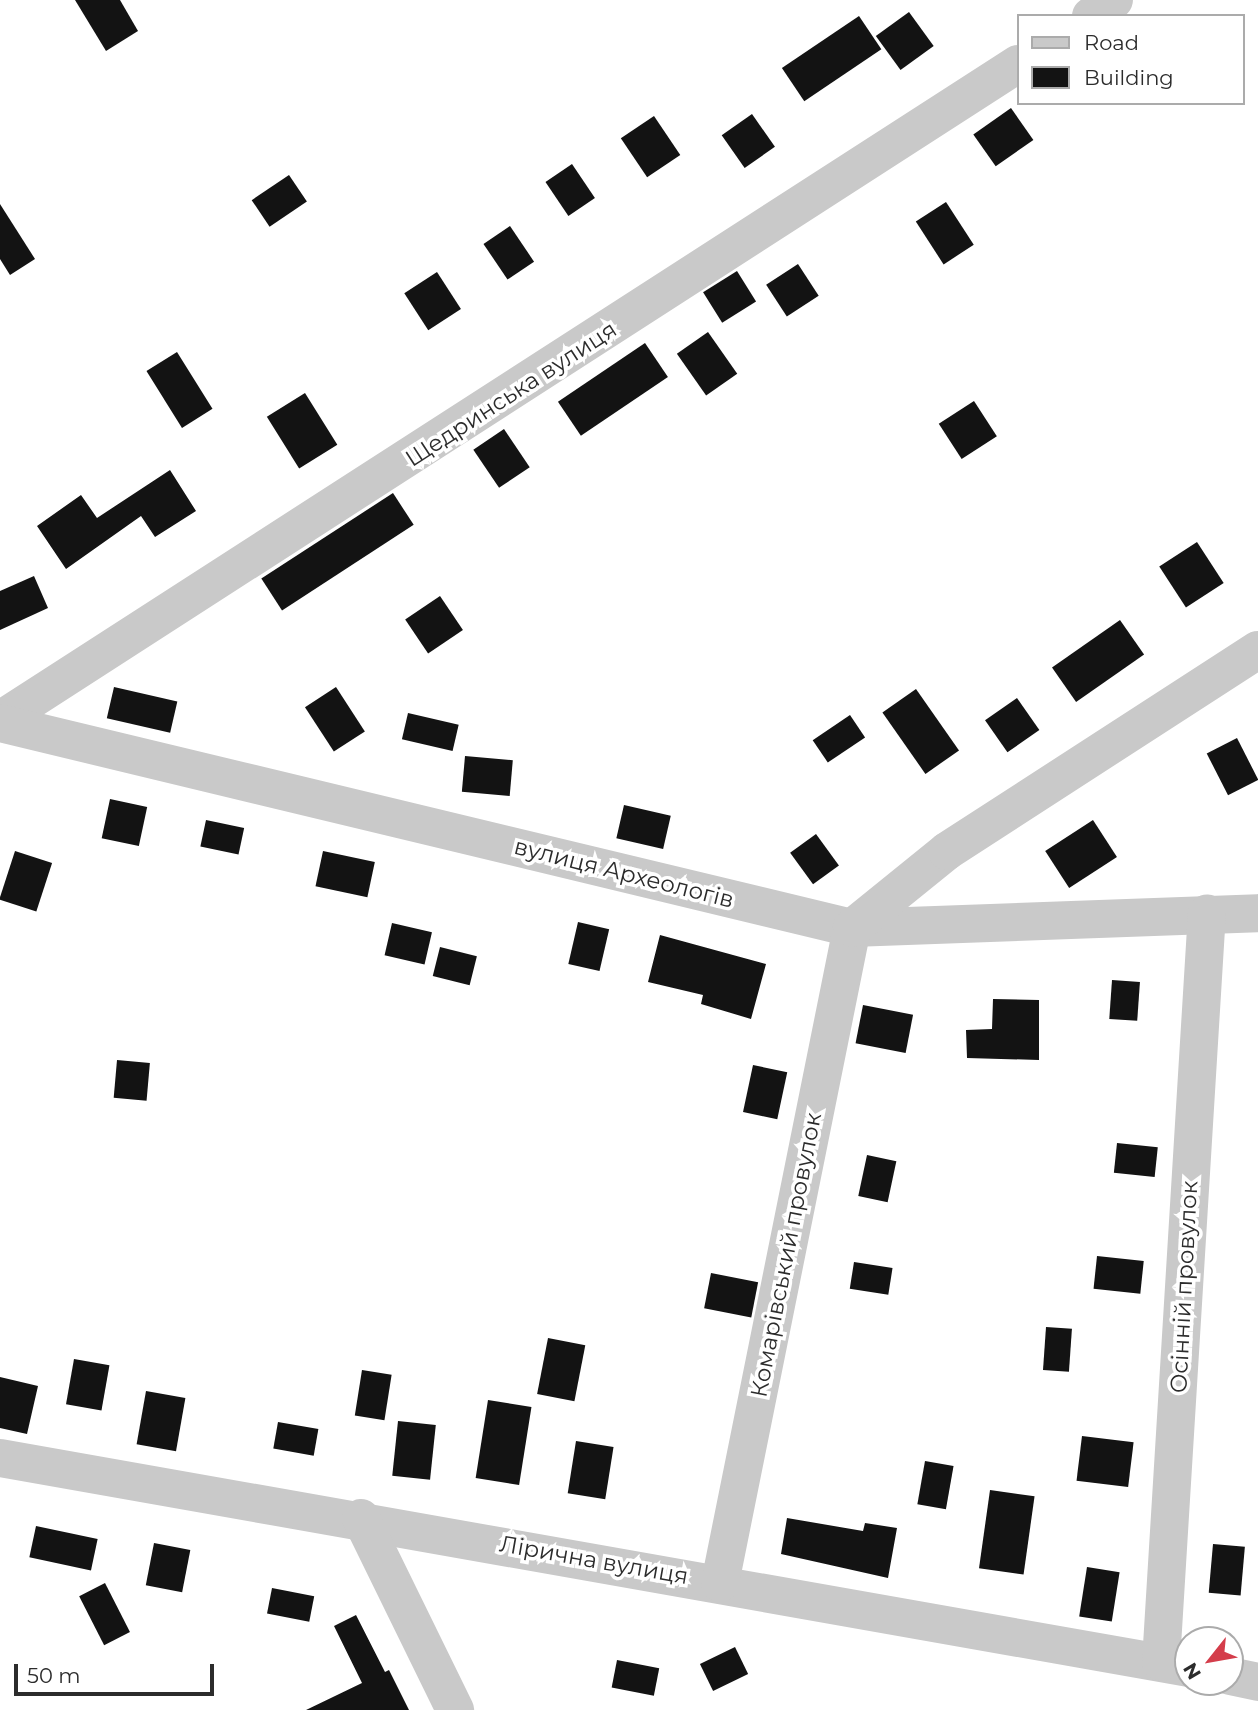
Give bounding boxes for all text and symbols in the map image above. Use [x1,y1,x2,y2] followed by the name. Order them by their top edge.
[1016,14,1244,105] legend
[1084,30,1139,55] text: Road
[1084,65,1174,90] text: Building
[400,315,622,473] street label: Щедринська вулиця
[511,832,737,914] street label: вулиця Археологів
[745,1110,827,1400] street label: Комарівський провулок
[1165,1180,1203,1394] street label: Осінній провулок
[498,1530,690,1590] street label: Лірична вулиця
[1174,1626,1244,1696] north arrow
[18,1650,217,1694] scale bar
[1178,1659,1206,1684] text: N
[27,1663,81,1688] text: 50 m

